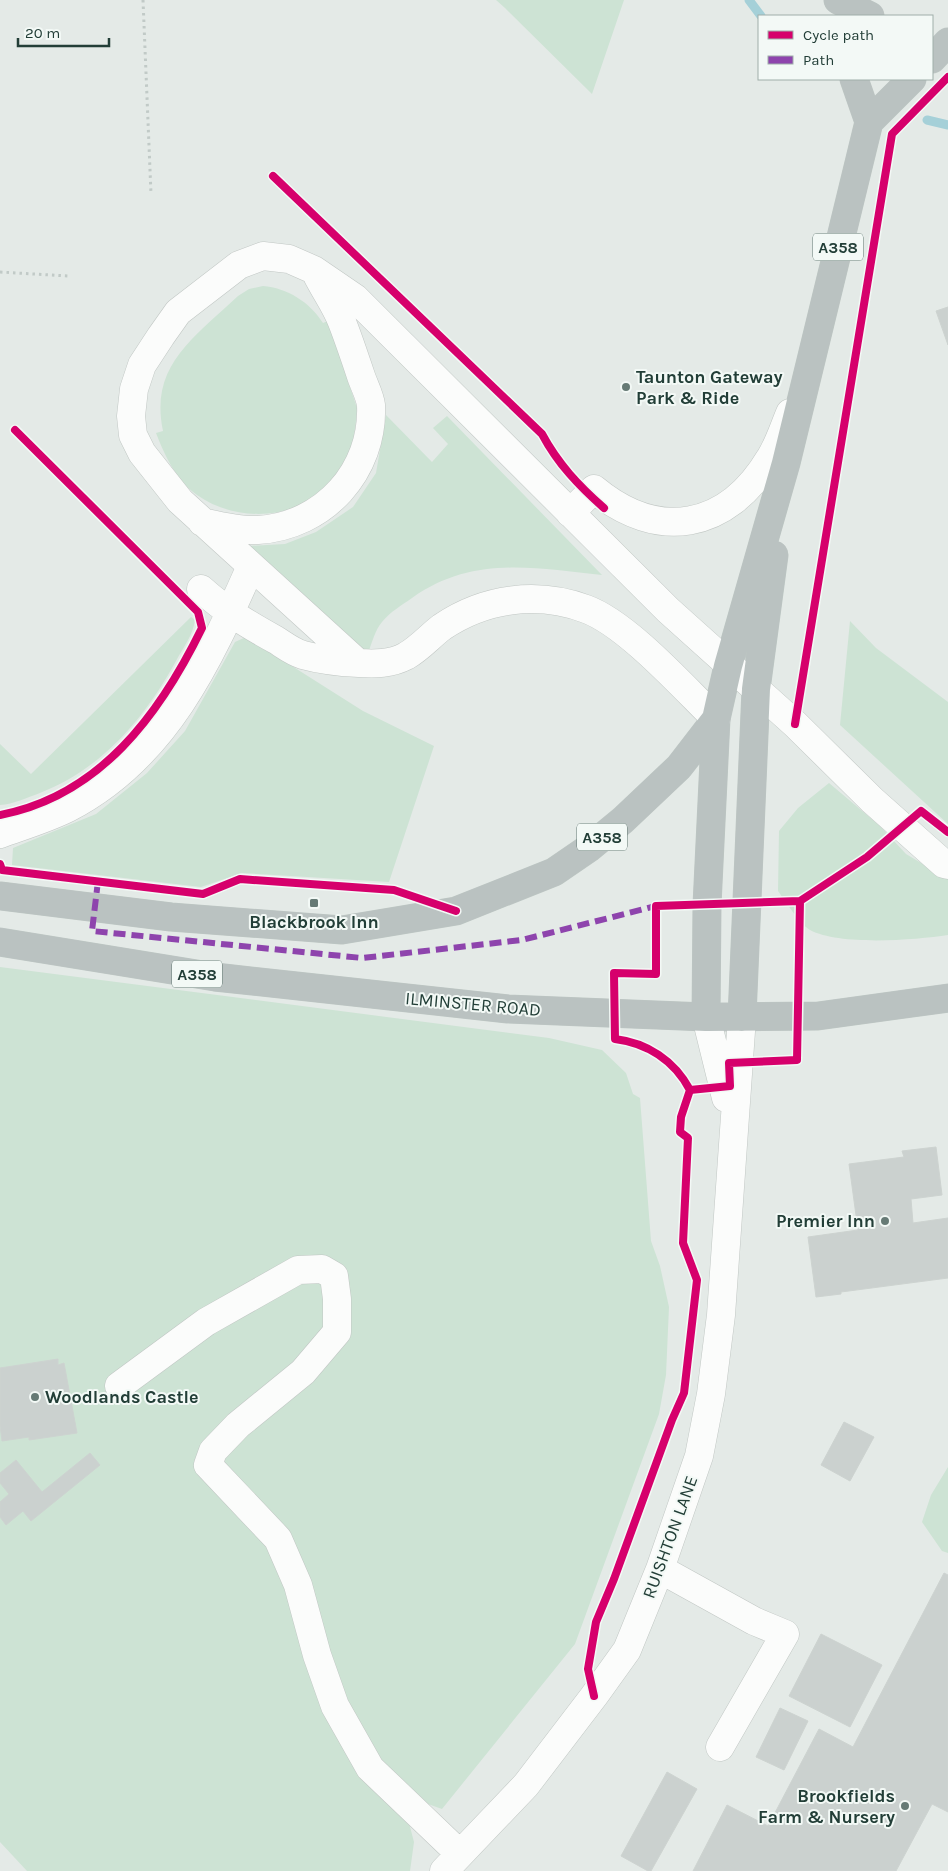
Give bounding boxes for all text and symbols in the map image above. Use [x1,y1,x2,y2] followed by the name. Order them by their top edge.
[18,15,109,47] scale bar
[758,15,933,80] legend
[25,24,60,42] text: 20 m
[803,26,874,44] text: Cycle path
[803,51,834,69] text: Path
[813,233,863,260] road number: A358
[636,366,783,409] place label: Taunton Gateway Park & Ride
[620,381,632,393] marker: Taunton Gateway Park & Ride
[577,824,627,850] road number: A358
[308,897,320,909] marker: Blackbrook Inn
[249,911,379,933] place label: Blackbrook Inn
[172,961,222,988] road number: A358
[404,987,542,1021] street label: ILMINSTER ROAD
[776,1210,875,1232] place label: Premier Inn
[879,1215,891,1227] marker: Premier Inn
[45,1386,199,1408] place label: Woodlands Castle
[29,1391,41,1403] marker: Woodlands Castle
[638,1473,702,1601] street label: RUISHTON LANE
[758,1785,895,1828] place label: Brookfields Farm & Nursery
[899,1800,911,1812] marker: Brookfields Farm & Nursery

